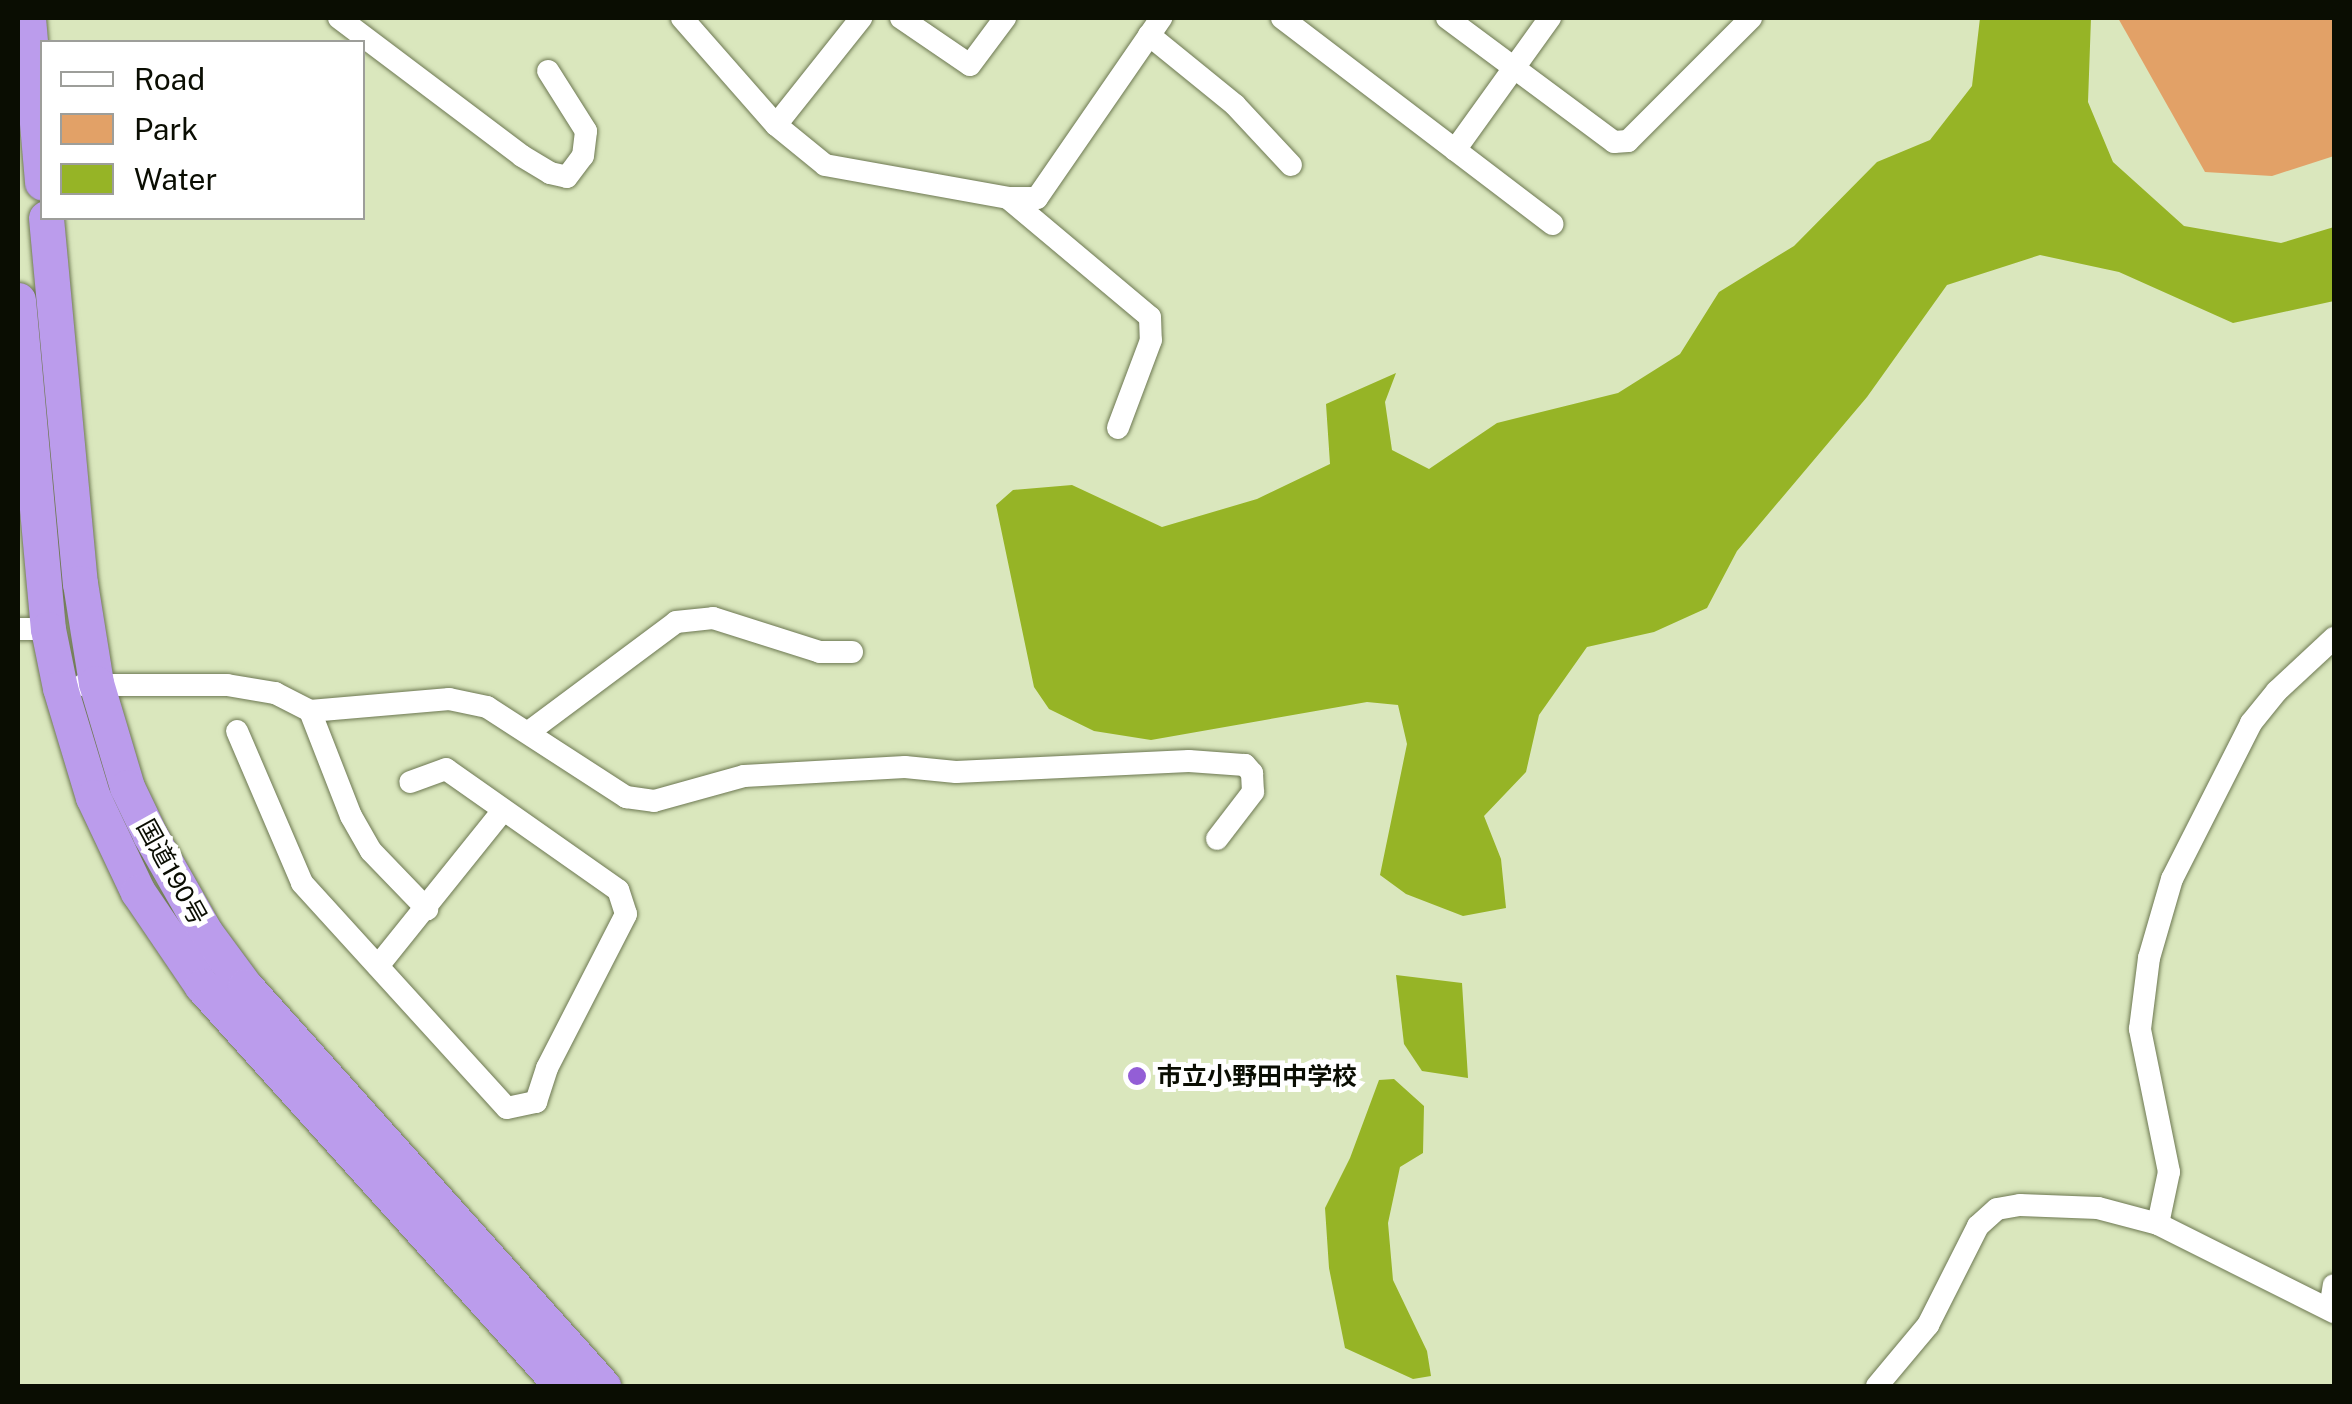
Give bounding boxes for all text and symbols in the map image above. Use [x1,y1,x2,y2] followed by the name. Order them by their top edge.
[40,40,365,220] legend
[134,61,205,97] text: Road
[134,111,198,147] text: Park
[134,161,217,197] text: Water
[131,814,213,930] street label: 国道190号
[1157,1061,1357,1091] place label: 市立小野田中学校
[1126,1065,1148,1087] marker: 市立小野田中学校

